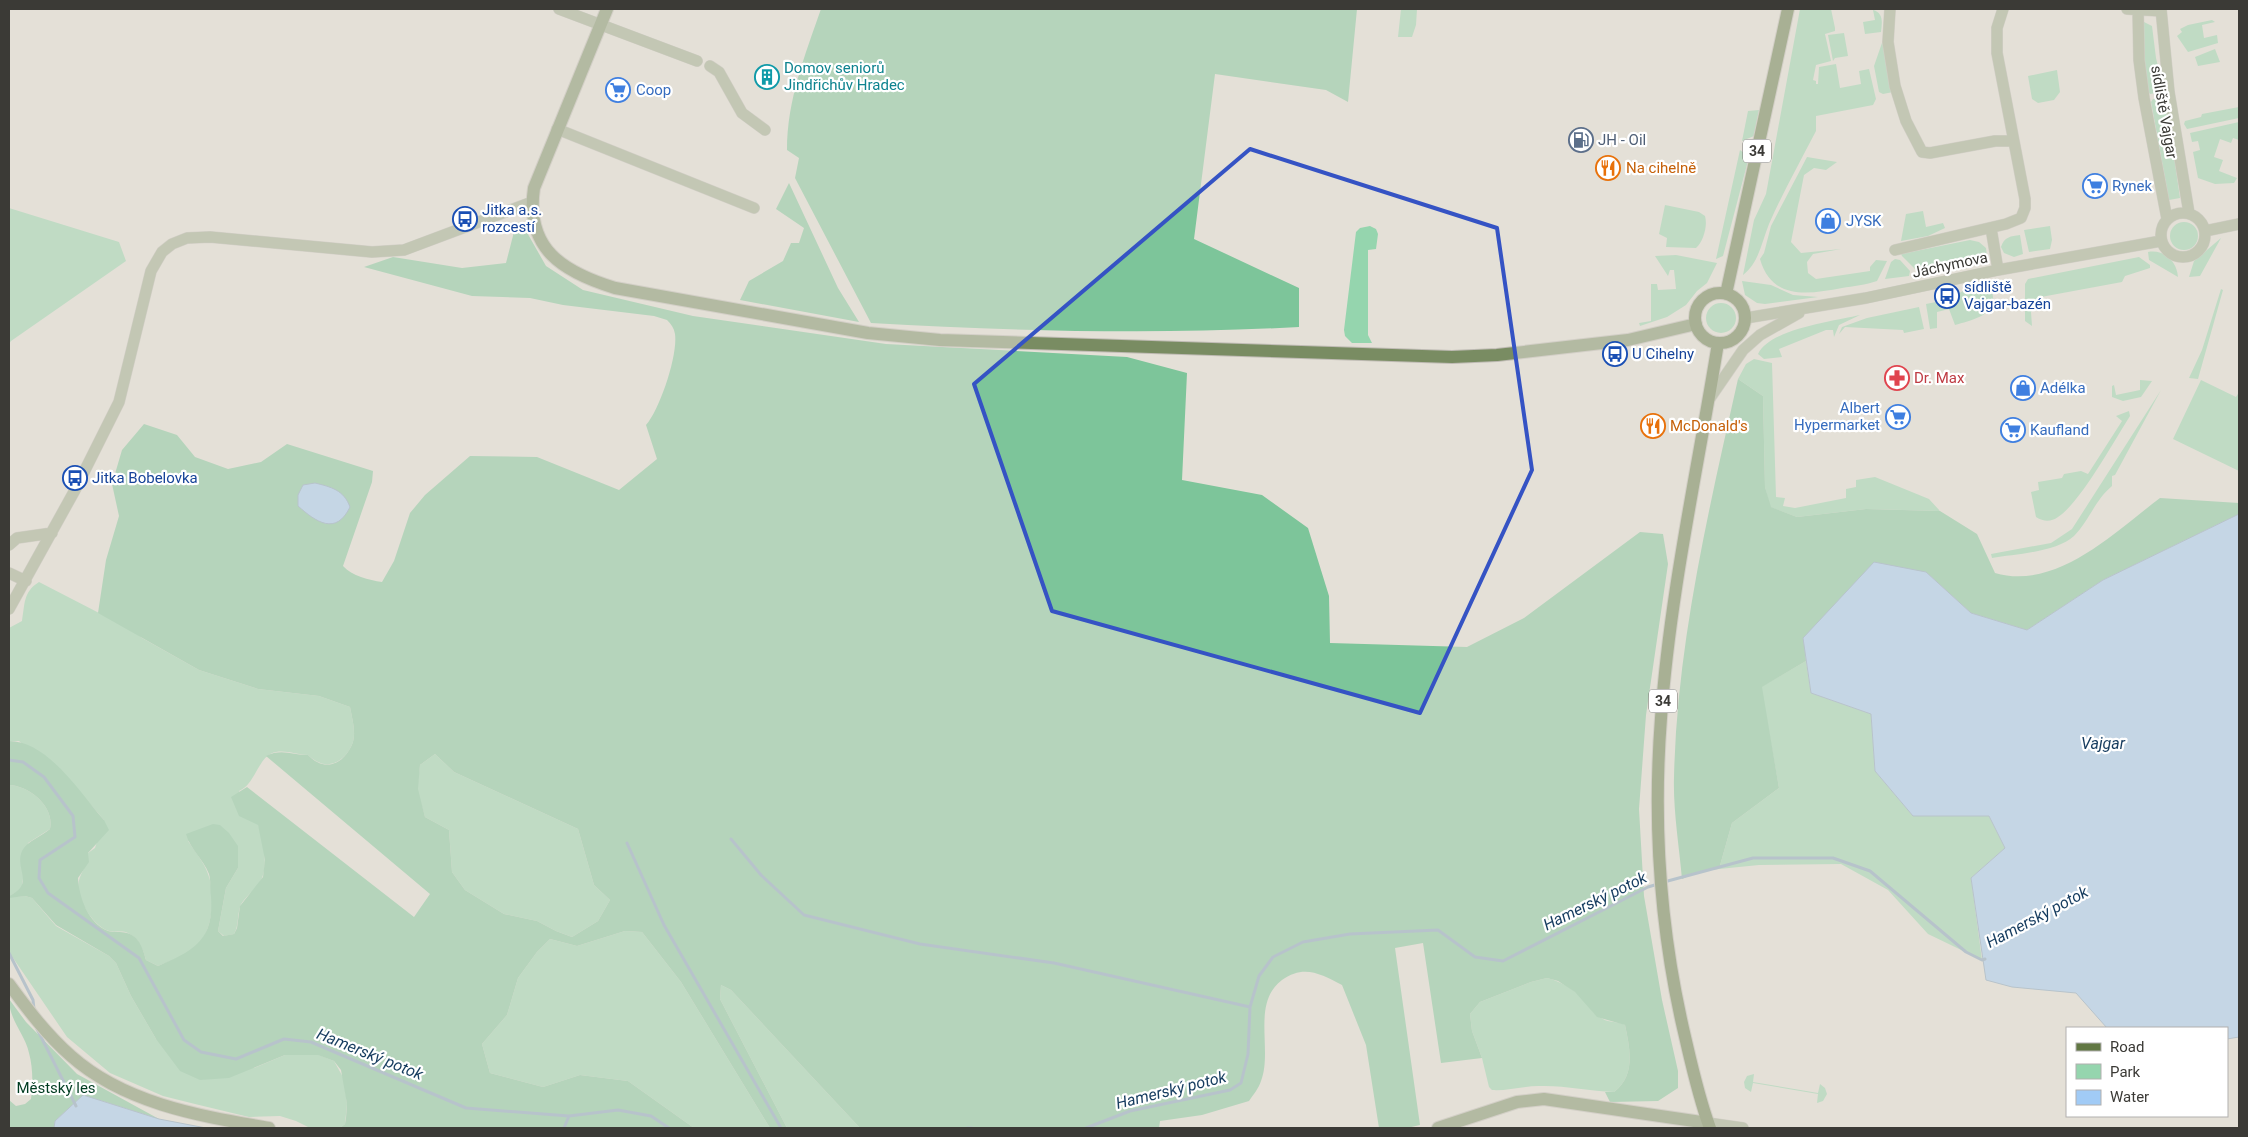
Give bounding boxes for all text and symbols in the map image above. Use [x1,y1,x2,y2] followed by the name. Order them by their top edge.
[784,59,905,94] place label: Domov seniorů Jindřichův Hradec
[754,64,780,90] building icon: Domov seniorů Jindřichův Hradec
[2147,64,2181,160] street label: sídliště Vajgar
[605,77,631,103] supermarket icon: Coop
[636,81,671,99] place label: Coop
[1568,127,1594,153] fuel station icon: JH - Oil
[1598,131,1646,149] place label: JH - Oil
[1743,140,1771,162] road number: 34
[1595,155,1621,181] restaurant icon: Na cihelně
[1626,159,1696,177] place label: Na cihelně
[2082,173,2108,199] supermarket icon: Rynek
[2112,177,2153,195] place label: Rynek
[482,201,542,236] place label: Jitka a.s. rozcestí
[452,206,478,232] bus stop icon: Jitka a.s. rozcestí
[1815,208,1841,234] shop icon: JYSK
[1846,212,1882,230] place label: JYSK
[1911,248,1989,282] street label: Jáchymova
[1964,278,2051,313] place label: sídliště Vajgar-bazén
[1934,283,1960,309] bus stop icon: sídliště Vajgar-bazén
[1602,341,1628,367] bus stop icon: U Cihelny
[1632,345,1694,363] place label: U Cihelny
[1884,365,1910,391] pharmacy icon: Dr. Max
[1914,369,1965,387] place label: Dr. Max
[2010,375,2036,401] shop icon: Adélka
[2040,379,2086,397] place label: Adélka
[1794,399,1880,434] place label: Albert Hypermarket
[1885,404,1911,430] supermarket icon: Albert Hypermarket
[1640,413,1666,439] restaurant icon: McDonald's
[1670,417,1748,435] place label: McDonald's
[2000,417,2026,443] supermarket icon: Kaufland
[2030,421,2089,439] place label: Kaufland
[62,465,88,491] bus stop icon: Jitka Bobelovka
[92,469,198,487] place label: Jitka Bobelovka
[1649,689,1677,712] road number: 34
[2081,734,2126,753] water label: Vajgar
[1540,867,1651,934] water label: Hamerský potok
[1983,882,2092,952] water label: Hamerský potok
[314,1024,427,1084] water label: Hamerský potok
[2066,1027,2228,1117] legend
[2110,1038,2144,1056] text: Road
[2110,1063,2141,1081] text: Park
[1114,1067,1229,1113] water label: Hamerský potok
[16,1079,96,1097] park label: Městský les
[2110,1088,2149,1106] text: Water

